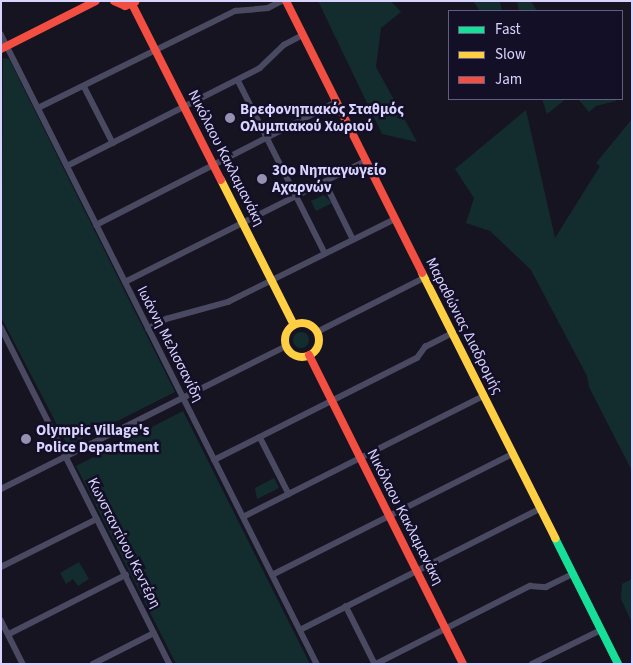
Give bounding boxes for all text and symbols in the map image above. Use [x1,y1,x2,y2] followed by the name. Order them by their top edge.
[448,10,623,100] legend
[495,19,521,40] text: Fast
[495,44,526,65] text: Slow
[495,69,522,90] text: Jam
[184,87,268,229] street label: Νικόλαου Κακλαμανάκη
[240,100,404,135] place label: Βρεφονηπιακός Σταθμός Ολυμπιακού Χωριού
[224,112,236,124] marker: Βρεφονηπιακός Σταθμός Ολυμπιακού Χωριού
[272,161,386,196] place label: 30ο Νηπιαγωγείο Αχαρνών
[256,173,268,185] marker: 30ο Νηπιαγωγείο Αχαρνών
[422,255,506,397] street label: Μαραθώνιας Διαδρομής
[133,283,207,405] street label: Ιωάννη Μελισσανίδη
[36,421,159,456] place label: Olympic Village's Police Department
[20,433,32,445] marker: Olympic Village's Police Department
[363,446,447,588] street label: Νικόλαου Κακλαμανάκη
[83,475,165,611] street label: Κωνσταντίνου Κεντέρη

